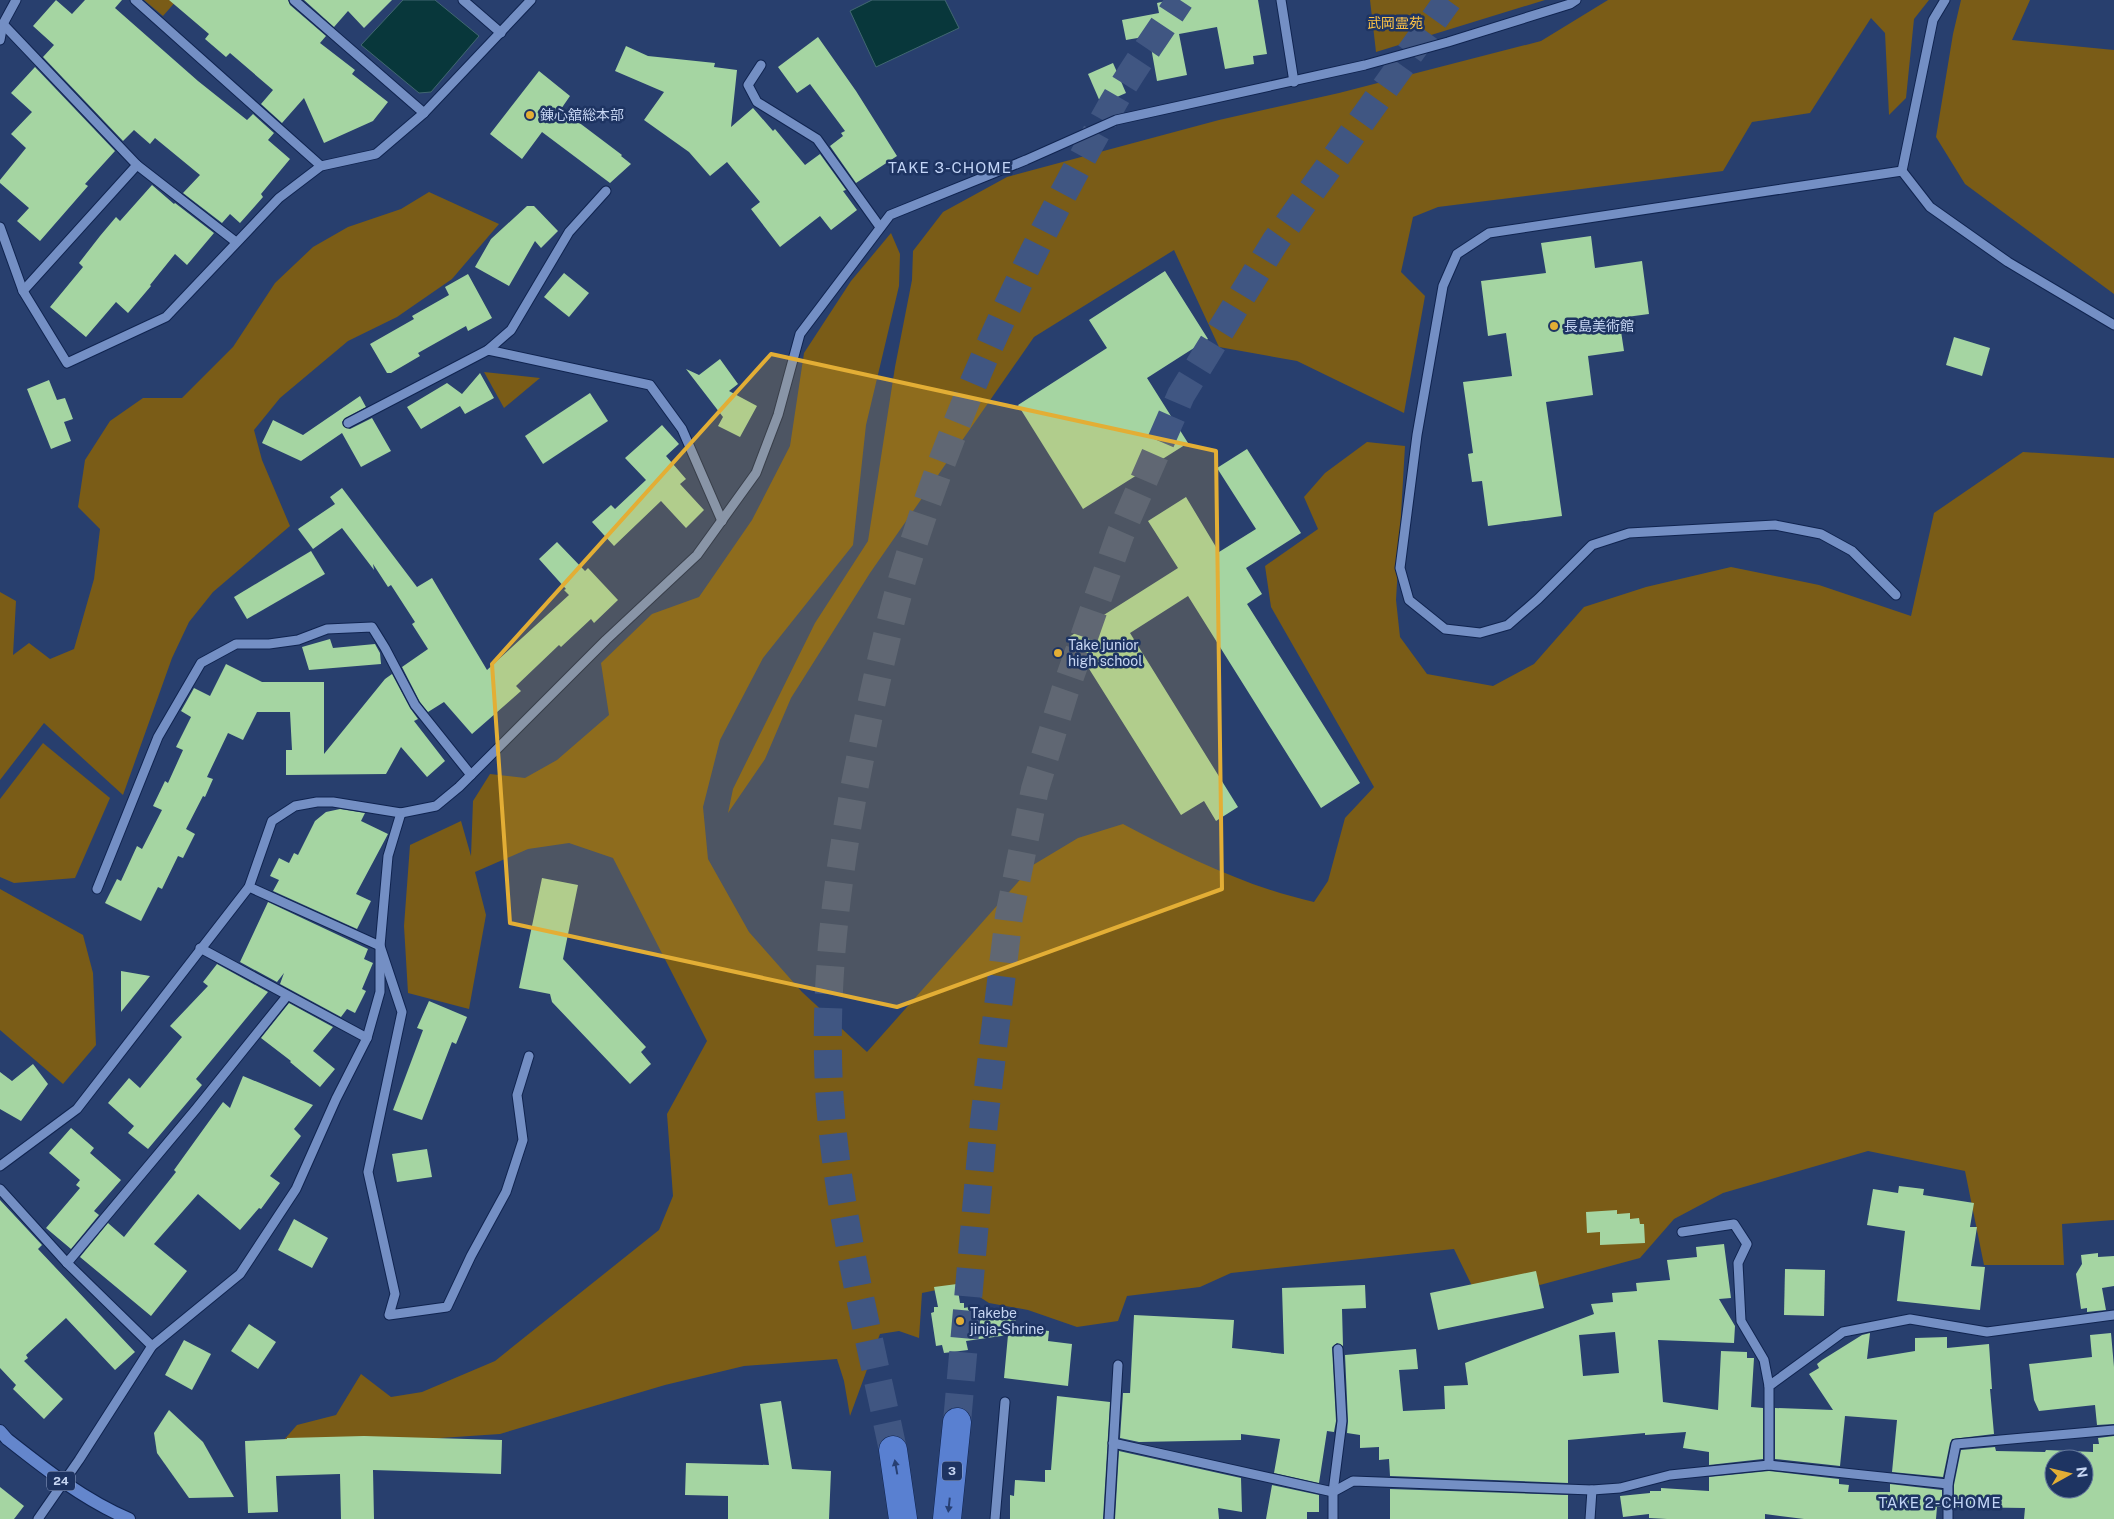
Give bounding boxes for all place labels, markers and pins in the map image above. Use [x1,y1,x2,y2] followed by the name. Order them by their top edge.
[540,107,624,123] place label: 錬心舘総本部
[524,109,536,121] marker: 錬心舘総本部
[1564,318,1634,334] place label: 長島美術館
[1548,320,1560,332] marker: 長島美術館
[1068,637,1142,669] place label: Take junior high school
[1052,647,1064,659] marker: Take junior high school
[969,1305,1044,1337] place label: Takebe jinja-Shrine
[954,1315,966,1327] marker: Takebe jinja-Shrine

